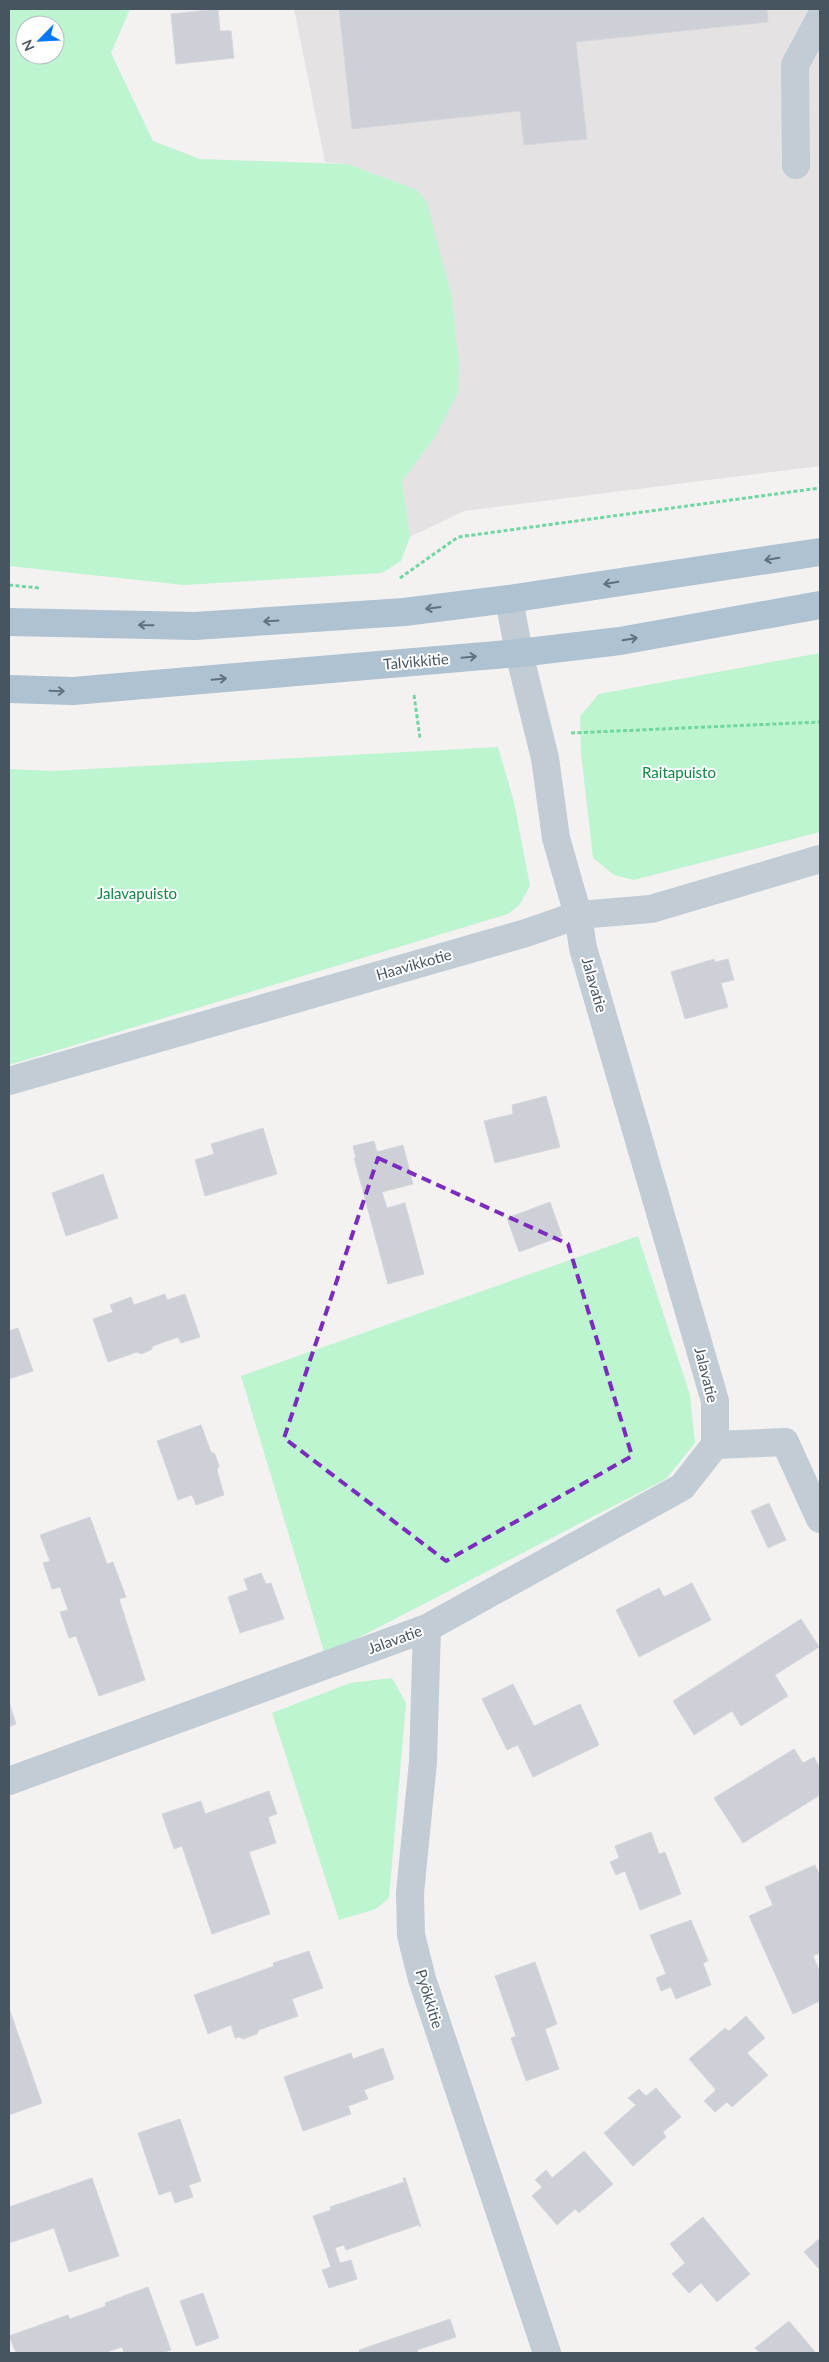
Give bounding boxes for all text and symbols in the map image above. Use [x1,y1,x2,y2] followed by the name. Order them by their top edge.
[15,15,65,65] north arrow
[18,37,38,54] text: N
[764,554,780,564] one-way arrow
[604,579,620,589] one-way arrow
[425,603,441,613] one-way arrow
[263,616,279,625] one-way arrow
[139,620,155,630] one-way arrow
[621,633,637,643] one-way arrow
[383,649,449,673] street label: Talvikkitie
[460,653,476,662] one-way arrow
[211,674,227,684] one-way arrow
[49,686,65,695] one-way arrow
[642,763,716,781] park label: Raitapuisto
[97,884,177,902] park label: Jalavapuisto
[374,945,454,983] street label: Haavikkotie
[579,955,611,1014] street label: Jalavatie
[691,1345,723,1404] street label: Jalavatie
[365,1621,424,1657] street label: Jalavatie
[412,1967,448,2031] street label: Pyökkitie

